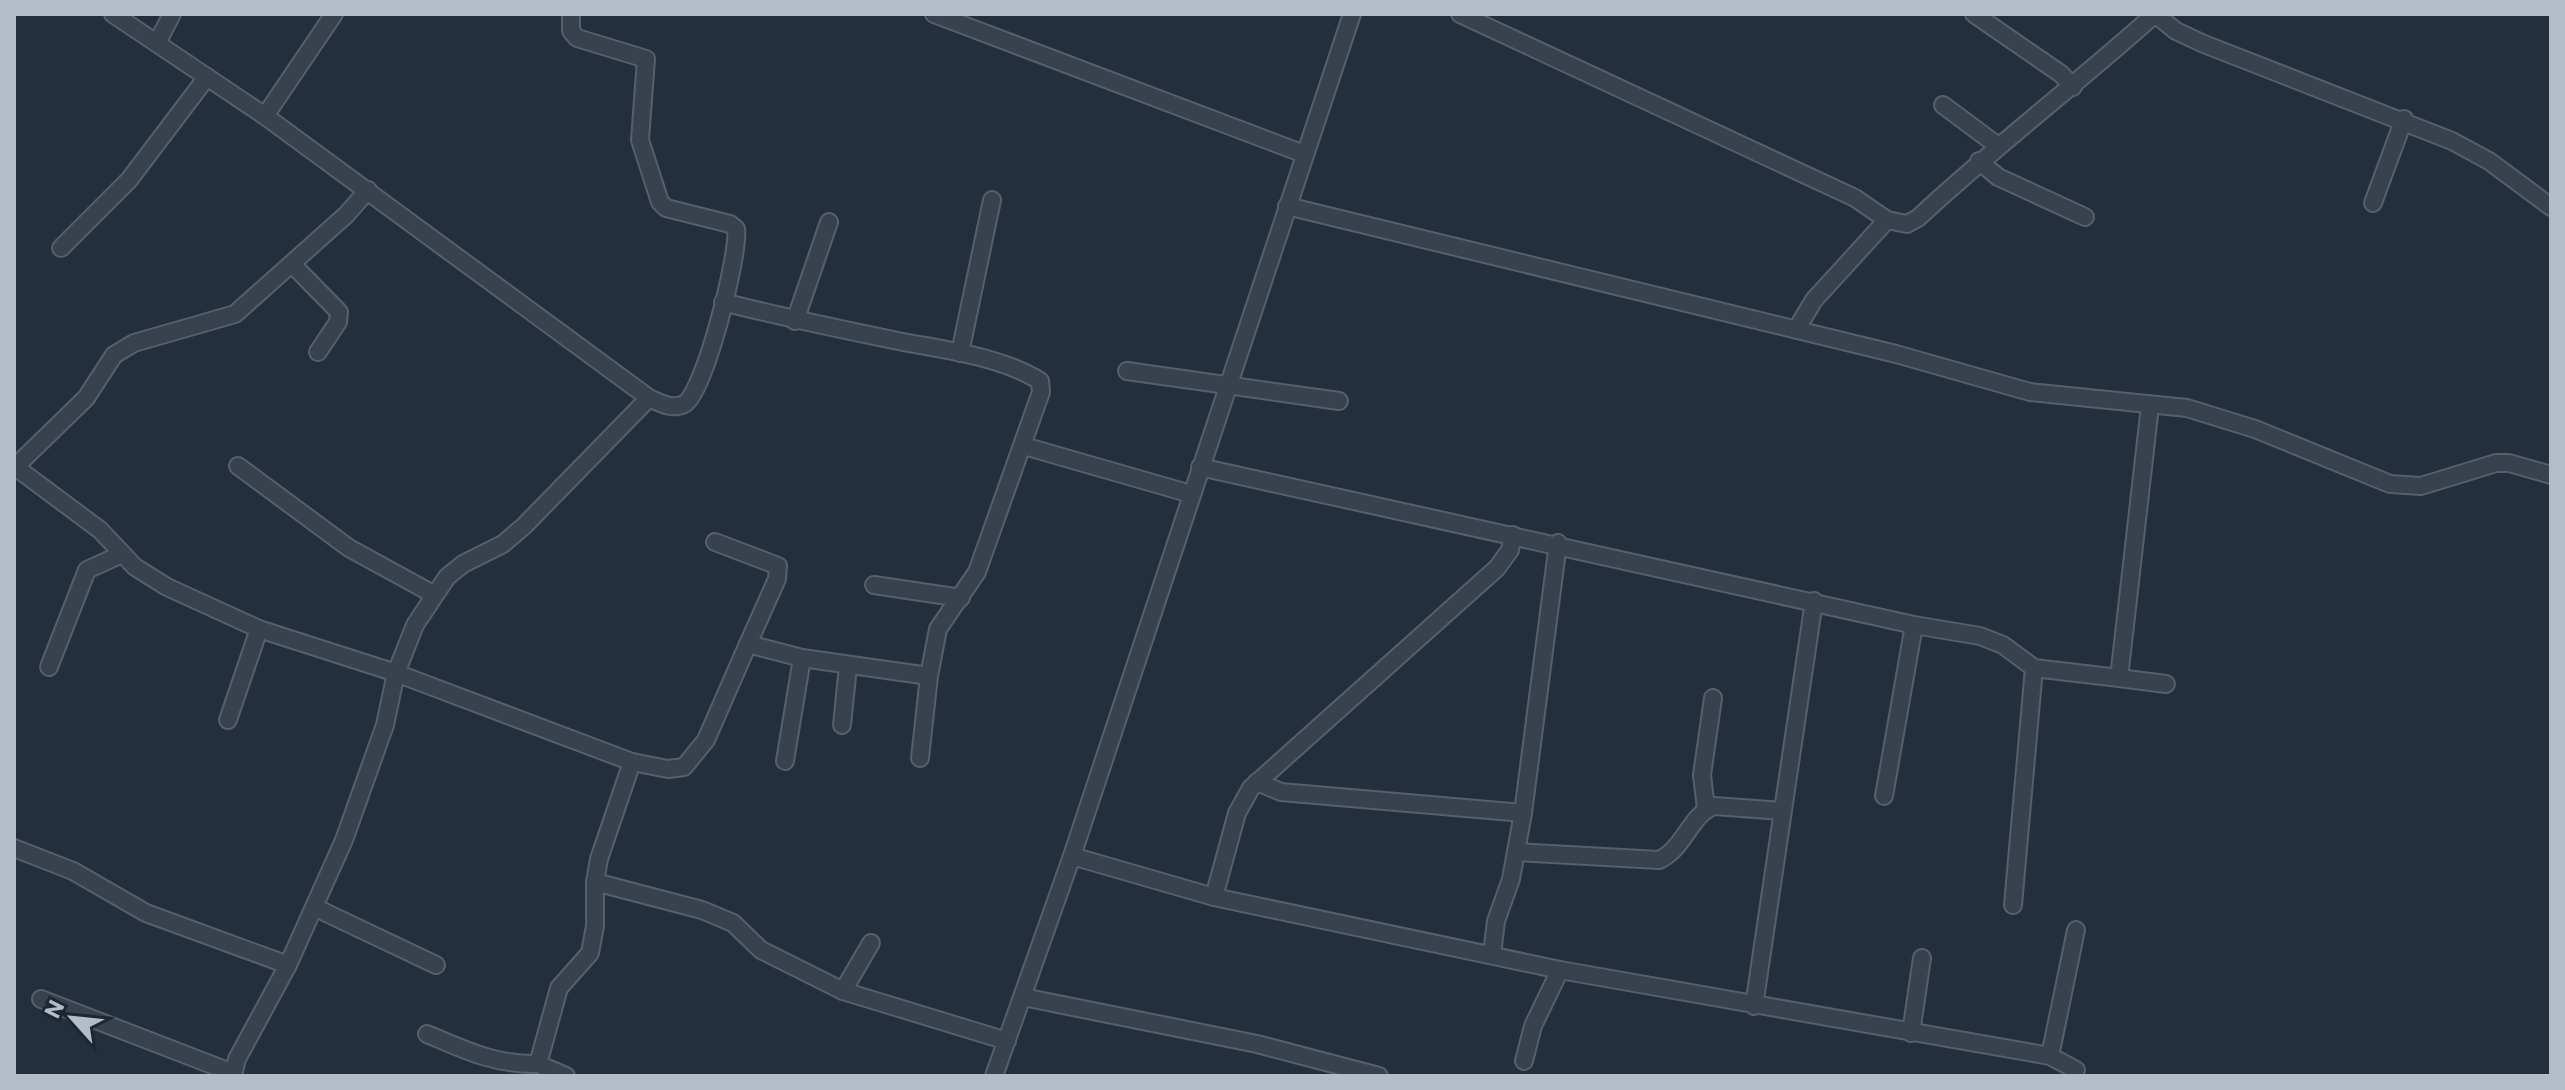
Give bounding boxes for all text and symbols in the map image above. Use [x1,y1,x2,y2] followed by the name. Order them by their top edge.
[32,978,112,1058] north arrow
[38,995,70,1022] text: N

